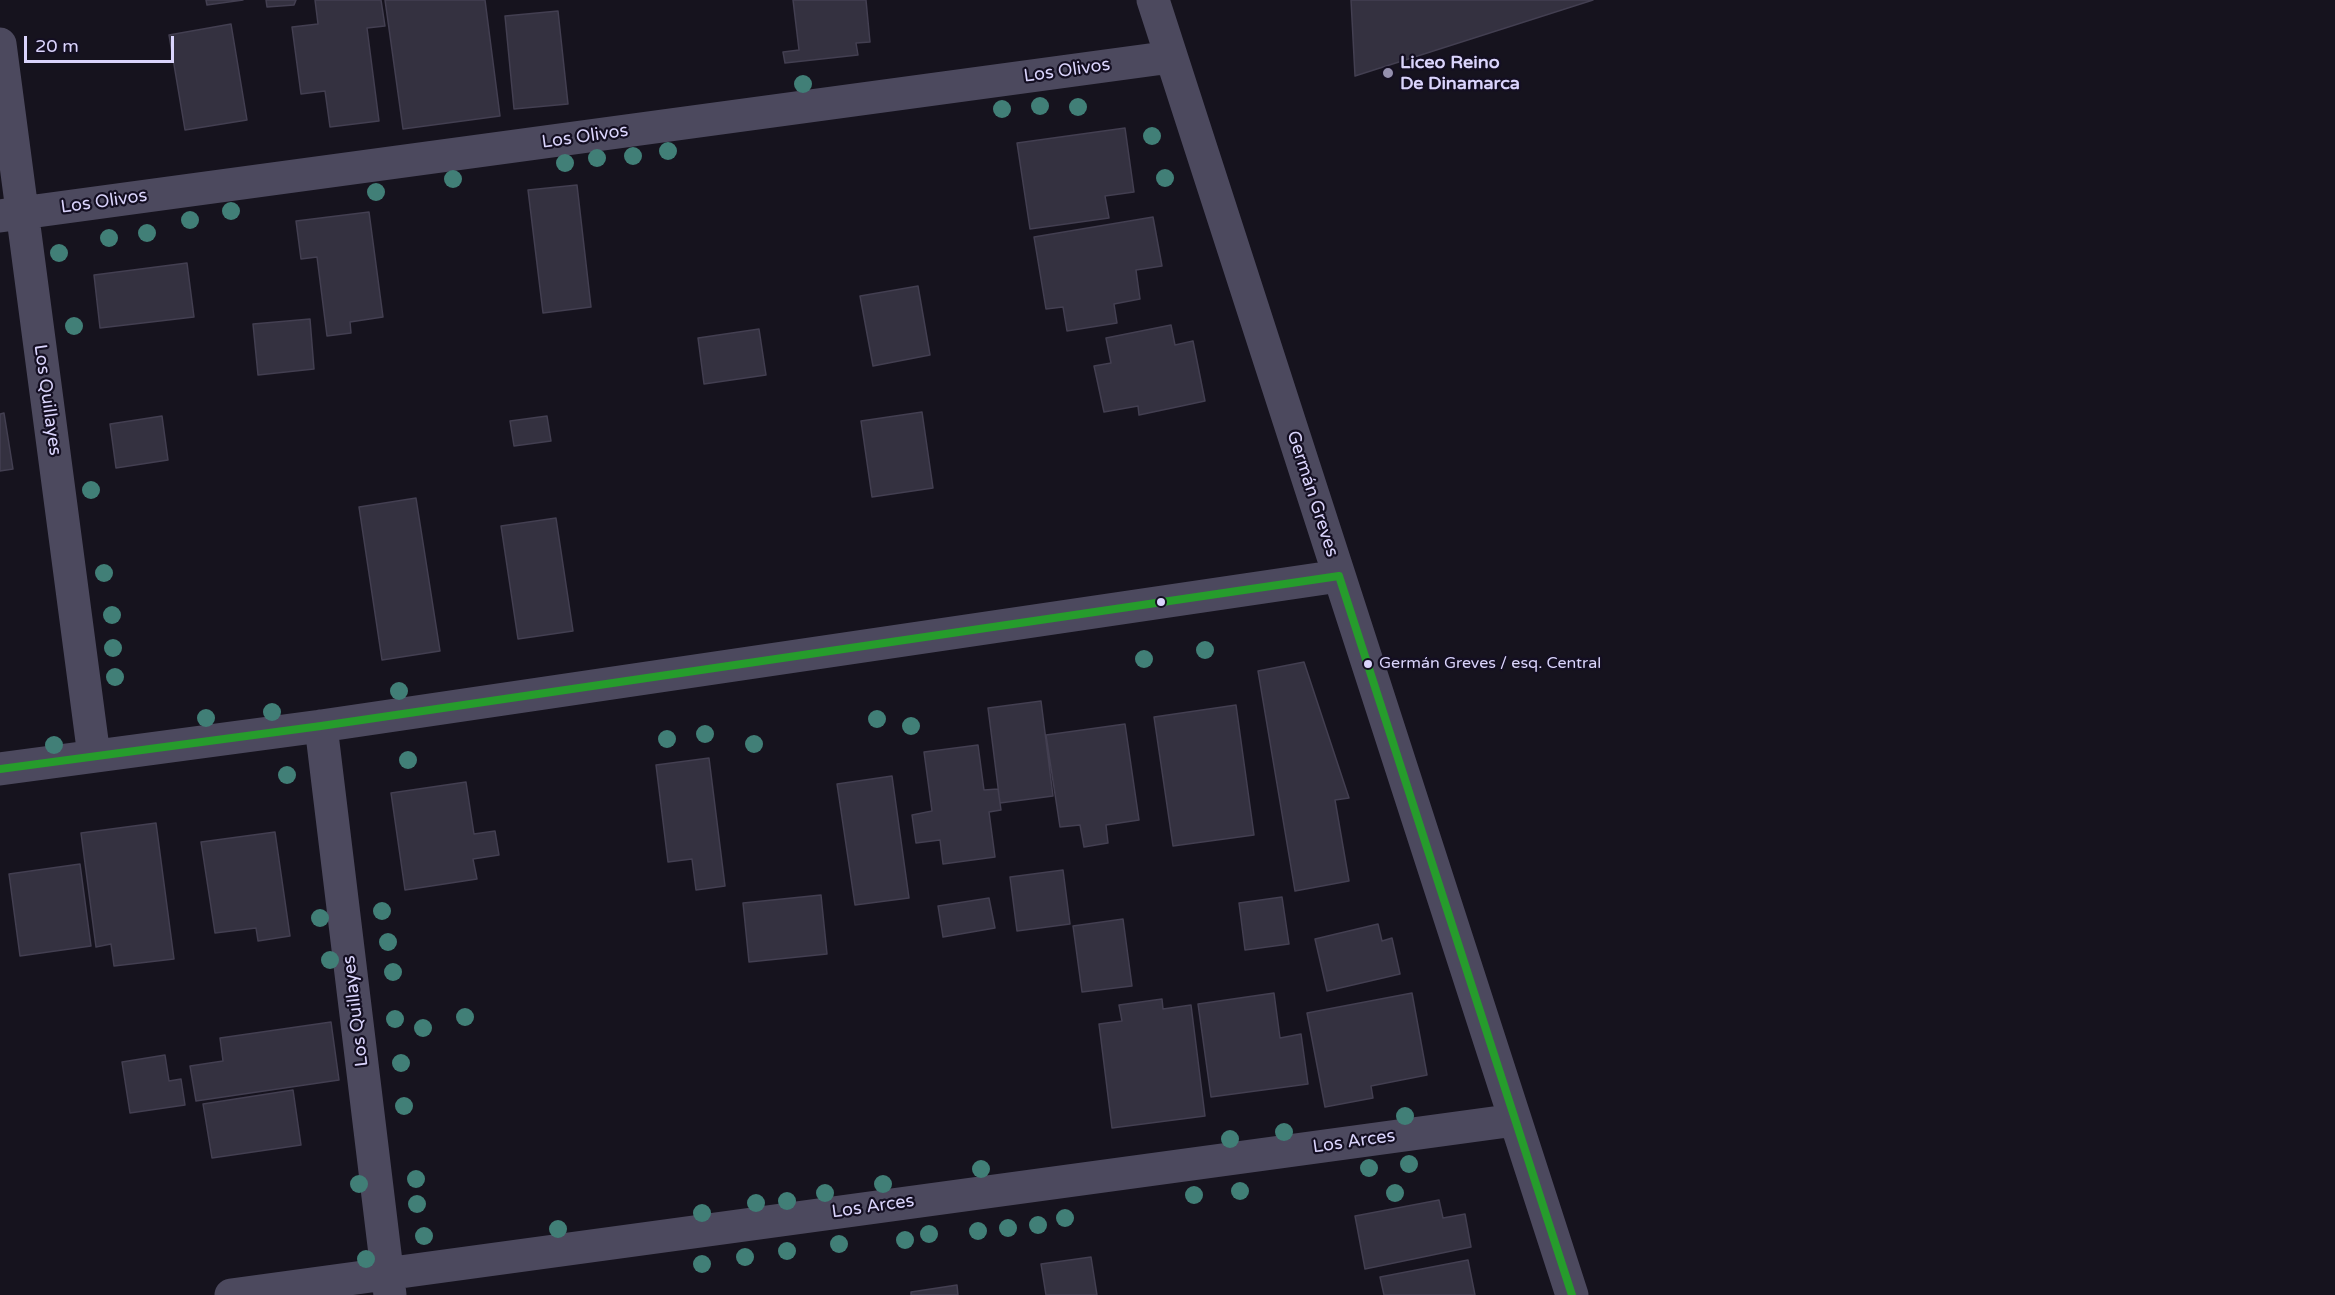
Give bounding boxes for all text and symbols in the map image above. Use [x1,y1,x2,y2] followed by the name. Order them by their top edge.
[27,24,177,62] scale bar
[35,35,79,57] text: 20 m
[1400,52,1520,94] place label: Liceo Reino De Dinamarca
[1022,54,1112,88] street label: Los Olivos
[1381,66,1395,80] marker: Liceo Reino De Dinamarca
[540,120,630,154] street label: Los Olivos
[59,185,149,219] street label: Los Olivos
[29,343,65,457] street label: Los Quillayes
[1281,428,1343,560] street label: Germán Greves
[1155,596,1167,608] unlabelled marker
[1379,654,1601,674] place label: Germán Greves / esq. Central
[1362,658,1374,670] marker: Germán Greves / esq. Central
[338,954,374,1068] street label: Los Quillayes
[1311,1126,1397,1158] street label: Los Arces
[830,1191,916,1223] street label: Los Arces

